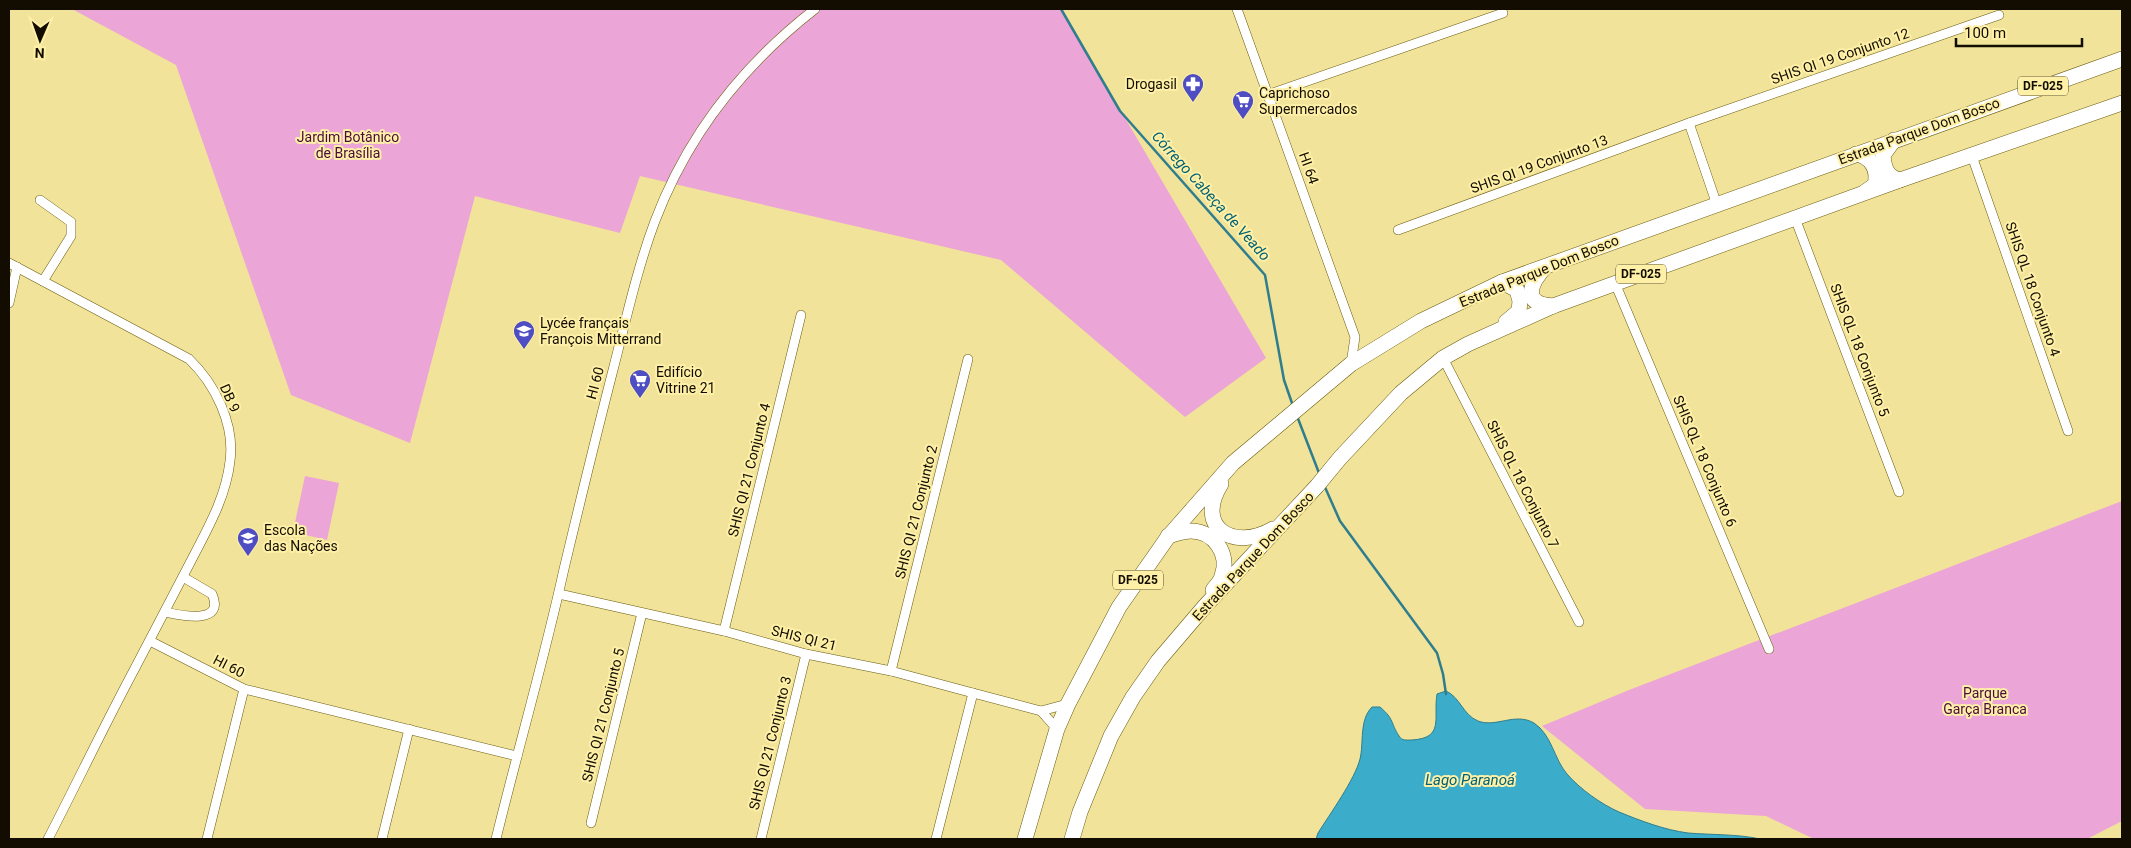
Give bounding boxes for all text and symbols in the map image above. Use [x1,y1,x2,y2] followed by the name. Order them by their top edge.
[15,15,65,65] north arrow
[1956,15,2082,47] scale bar
[1964,24,2006,42] text: 100 m
[1769,25,1911,87] street label: SHIS QI 19 Conjunto 12
[34,45,45,61] text: N
[1181,72,1205,103] pharmacy icon: Drogasil
[1126,76,1177,92] place label: Drogasil
[2018,76,2068,95] road number: DF-025
[1259,85,1357,117] place label: Caprichoso Supermercados
[1231,89,1255,120] supermarket icon: Caprichoso Supermercados
[1836,94,2002,168] street label: Estrada Parque Dom Bosco
[1148,127,1274,265] water label: Córrego Cabeça de Veado
[297,129,399,161] park label: Jardim Botânico de Brasília
[1468,132,1610,196] street label: SHIS QI 19 Conjunto 13
[1296,150,1322,186] street label: HI 64
[2002,220,2064,358] street label: SHIS QL 18 Conjunto 4
[1457,232,1621,310] street label: Estrada Parque Dom Bosco
[1616,264,1666,284] road number: DF-025
[1827,281,1893,419] street label: SHIS QL 18 Conjunto 5
[540,315,661,347] place label: Lycée français François Mitterrand
[512,319,536,350] school or university icon: Lycée français François Mitterrand
[656,364,715,396] place label: Edifício Vitrine 21
[583,365,607,401] street label: HI 60
[628,368,652,399] supermarket icon: Edifício Vitrine 21
[217,381,243,415] street label: DB 9
[1670,393,1740,529] street label: SHIS QL 18 Conjunto 6
[725,401,773,539] street label: SHIS QI 21 Conjunto 4
[1484,417,1562,551] street label: SHIS QL 18 Conjunto 7
[892,443,940,581] street label: SHIS QI 21 Conjunto 2
[1189,488,1317,624] street label: Estrada Parque Dom Bosco
[264,522,338,554] place label: Escola das Nações
[236,526,260,557] school or university icon: Escola das Nações
[1113,570,1163,590] road number: DF-025
[770,622,838,654] street label: SHIS QI 21
[579,646,627,784] street label: SHIS QI 21 Conjunto 5
[211,651,247,681] street label: HI 60
[746,674,794,812] street label: SHIS QI 21 Conjunto 3
[1943,685,2027,717] park label: Parque Garça Branca
[1425,771,1515,789] water label: Lago Paranoá

